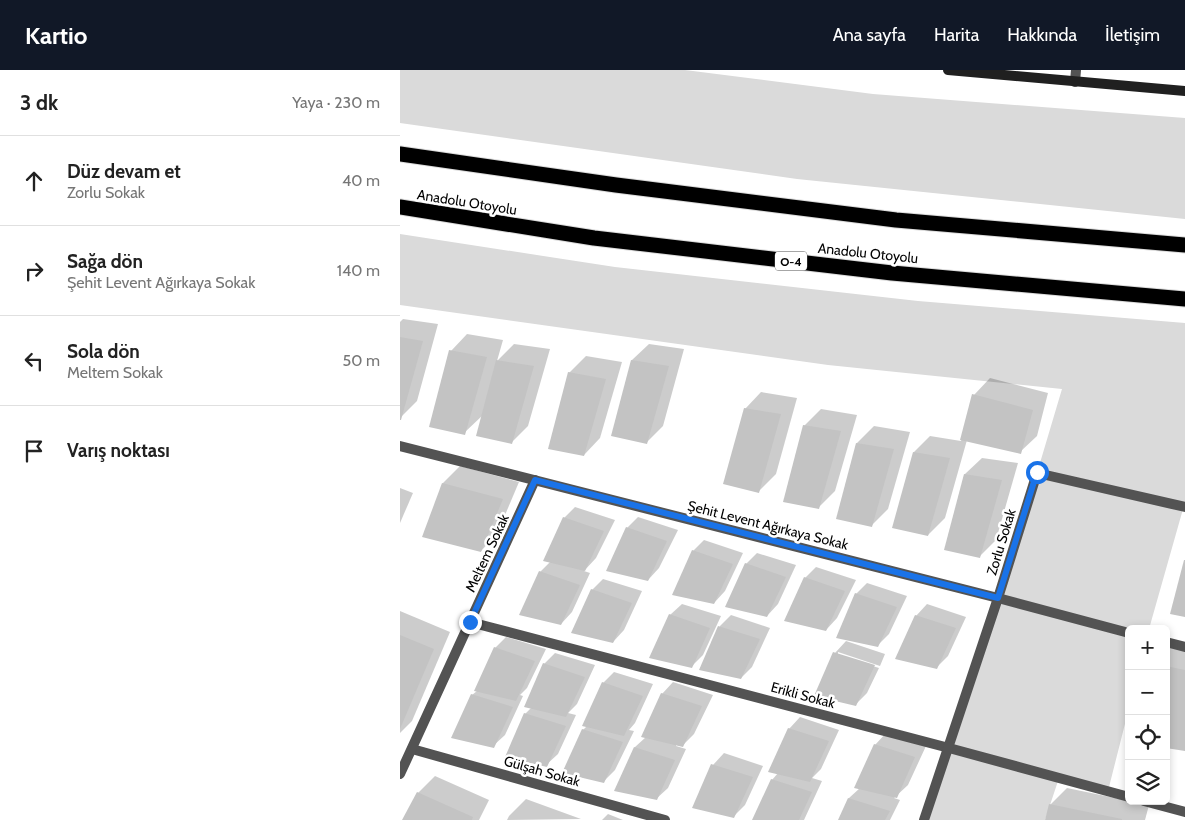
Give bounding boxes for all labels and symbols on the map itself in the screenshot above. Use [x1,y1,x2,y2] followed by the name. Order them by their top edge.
[416,185,518,219] street label: Anadolu Otoyolu
[817,239,919,267] street label: Anadolu Otoyolu
[775,252,807,270] road number: O-4
[1026,461,1049,484] route start
[686,496,851,554] street label: Şehit Levent Ağırkaya Sokak
[982,506,1020,577] street label: Zorlu Sokak
[461,511,513,595] street label: Meltem Sokak
[459,611,482,634] route end
[769,678,838,712] street label: Erikli Sokak
[502,752,583,791] street label: Gülşah Sokak

